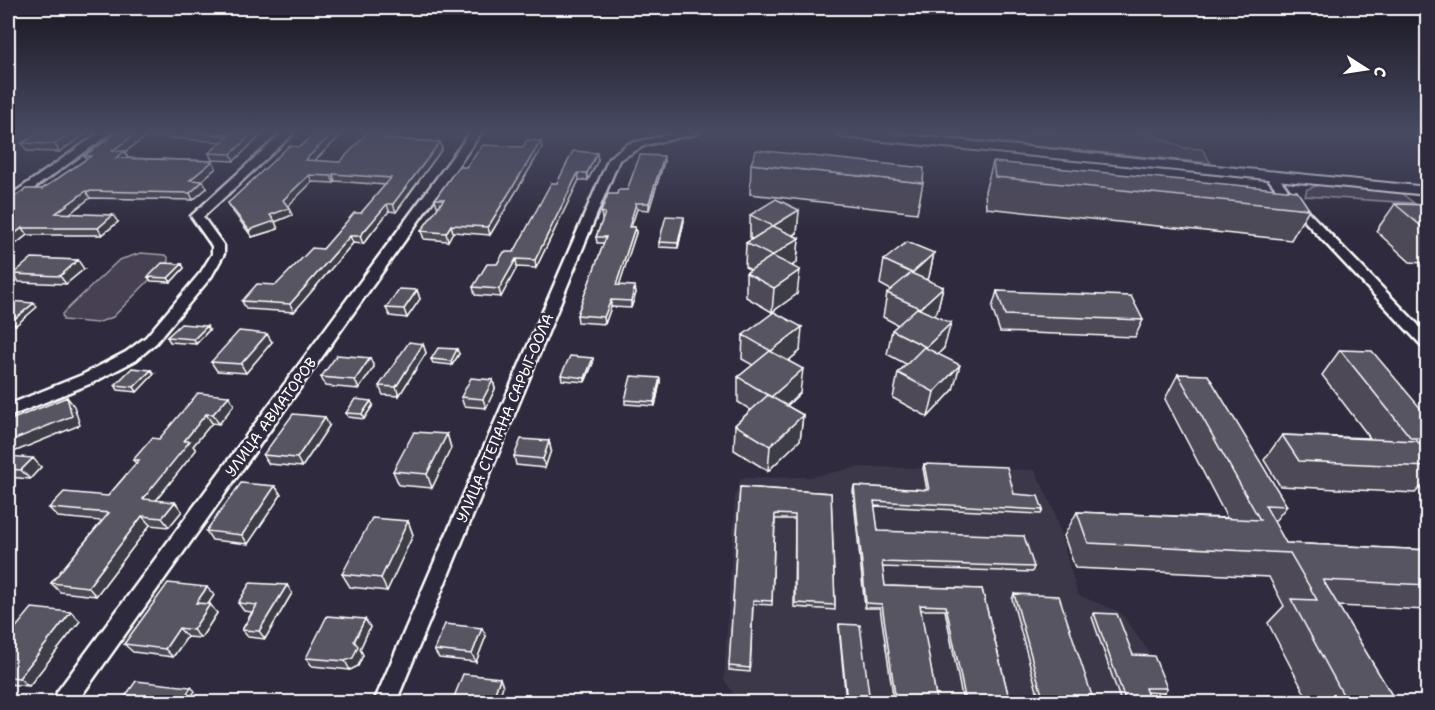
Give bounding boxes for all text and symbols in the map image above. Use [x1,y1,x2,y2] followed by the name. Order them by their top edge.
[1336,39,1396,99] north arrow
[1369,65,1391,79] text: С
[452,310,558,526] street label: УЛИЦА СТЕПАНА САРЫГ-ООЛА
[221,353,321,481] street label: УЛИЦА АВИАТОРОВ

